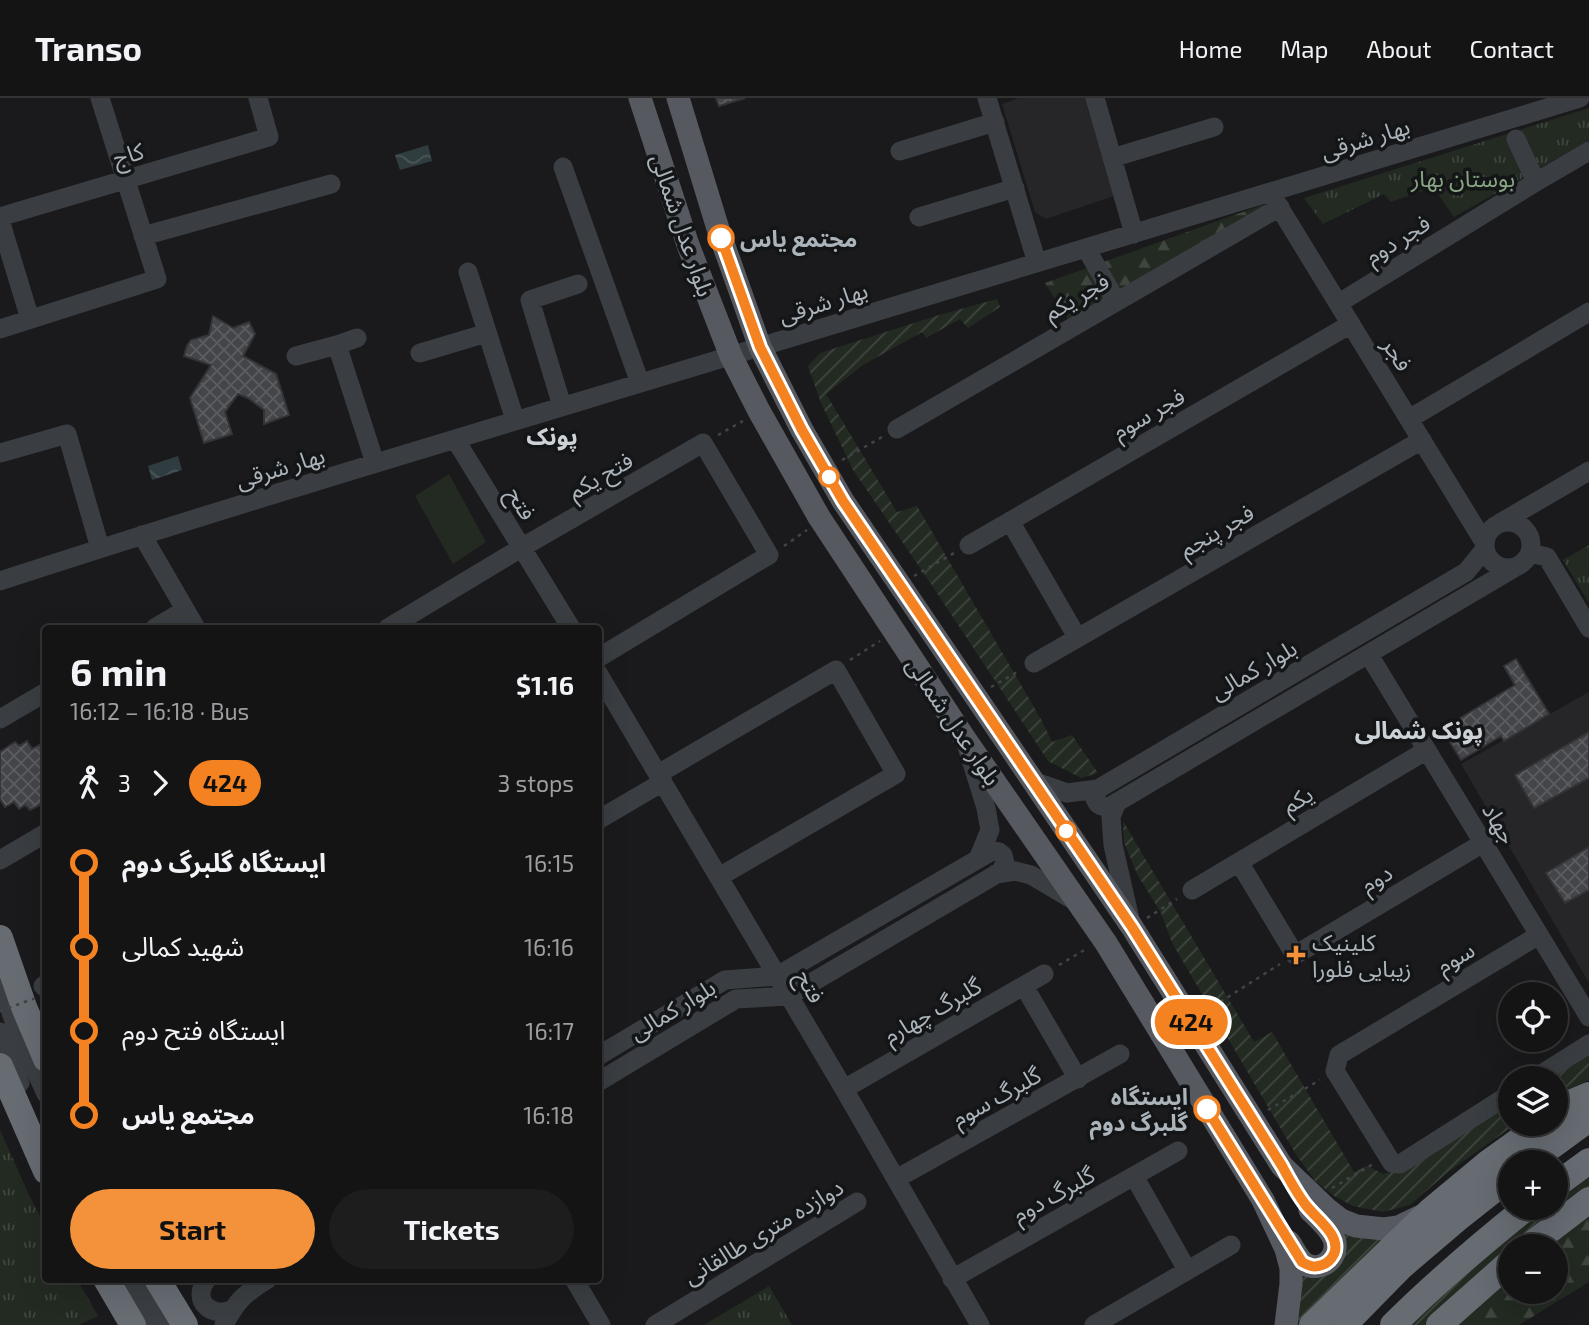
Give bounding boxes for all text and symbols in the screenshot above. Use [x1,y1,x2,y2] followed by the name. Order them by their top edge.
[35,28,142,68] text: Transo
[1179,34,1242,63] text: Home
[1280,34,1328,63] text: Map
[1366,34,1432,63] text: About
[1470,34,1554,63] text: Contact
[1317,111,1413,166] street label: بهار شرقی
[109,136,149,176] street label: کاج
[645,150,720,300] street label: بلوار عدل شمالی
[1410,164,1515,193] park label: بوستان بهار
[1359,208,1437,274] street label: فجر دوم
[740,224,857,256] place label: مجتمع یاس
[708,225,734,251] marker: مجتمع یاس
[1038,266,1116,329] street label: فجر یکم
[775,275,871,330] street label: بهار شرقی
[1376,331,1419,376] street label: فجر
[1107,381,1192,449] street label: فجر سوم
[526,421,578,452] district label: پونک
[232,440,328,495] street label: بهار شرقی
[563,445,639,508] street label: فتح یکم
[819,467,839,487] unlabelled marker
[498,481,543,527] street label: فتح
[1174,497,1260,566] street label: فجر پنجم
[1205,633,1302,706] street label: بلوار کمالی
[70,648,167,694] text: 6 min
[900,651,1007,791] street label: بلوار عدل شمالی
[516,669,574,700] text: $1.16
[70,697,249,725] text: 16:12 – 16:18 · Bus
[1355,715,1483,746] district label: پونک شمالی
[70,764,108,802] icon: walk
[141,764,179,802] icon: forward
[203,768,247,797] text: 424
[118,769,131,797] text: 3
[498,769,574,797] text: 3 stops
[1276,779,1320,823] street label: یکم
[1477,797,1523,849] street label: جهاد
[1056,821,1076,841] unlabelled marker
[122,846,326,877] text: ایستگاه گلبرگ دوم
[525,849,574,877] text: 16:15
[1355,858,1400,903] street label: دوم
[1312,928,1412,983] place label: کلینیک زیبایی فلورا
[122,930,244,961] text: شهید کمالی
[524,933,574,961] text: 16:16
[1431,935,1482,984] street label: سوم
[1286,945,1306,965] marker: کلینیک زیبایی فلورا
[787,964,832,1010] street label: فتح
[878,971,989,1054] street label: گلبرگ چهارم
[624,972,721,1046] street label: بلوار کمالی
[1498,982,1568,1304] map controls
[1498,982,1568,1052] button: locate
[1151,999,1231,1045] line badge: 424
[1169,1007,1213,1036] text: 424
[122,1014,285,1045] text: ایستگاه فتح دوم
[525,1017,574,1045] text: 16:17
[946,1060,1048,1136] street label: گلبرگ سوم
[1498,1066,1568,1136] button: layers
[1090,1082,1189,1141] place label: ایستگاه گلبرگ دوم
[1194,1096,1220,1122] marker: ایستگاه گلبرگ دوم
[122,1098,255,1129] text: مجتمع یاس
[523,1101,574,1129] text: 16:18
[1498,1150,1568,1220] button: +
[1007,1160,1102,1232] street label: گلبرگ دوم
[678,1172,849,1291] street label: دوازده متری طالقانی
[70,1189,315,1269] button: Start
[329,1189,574,1269] button: Tickets
[1498,1234,1568,1304] button: −

